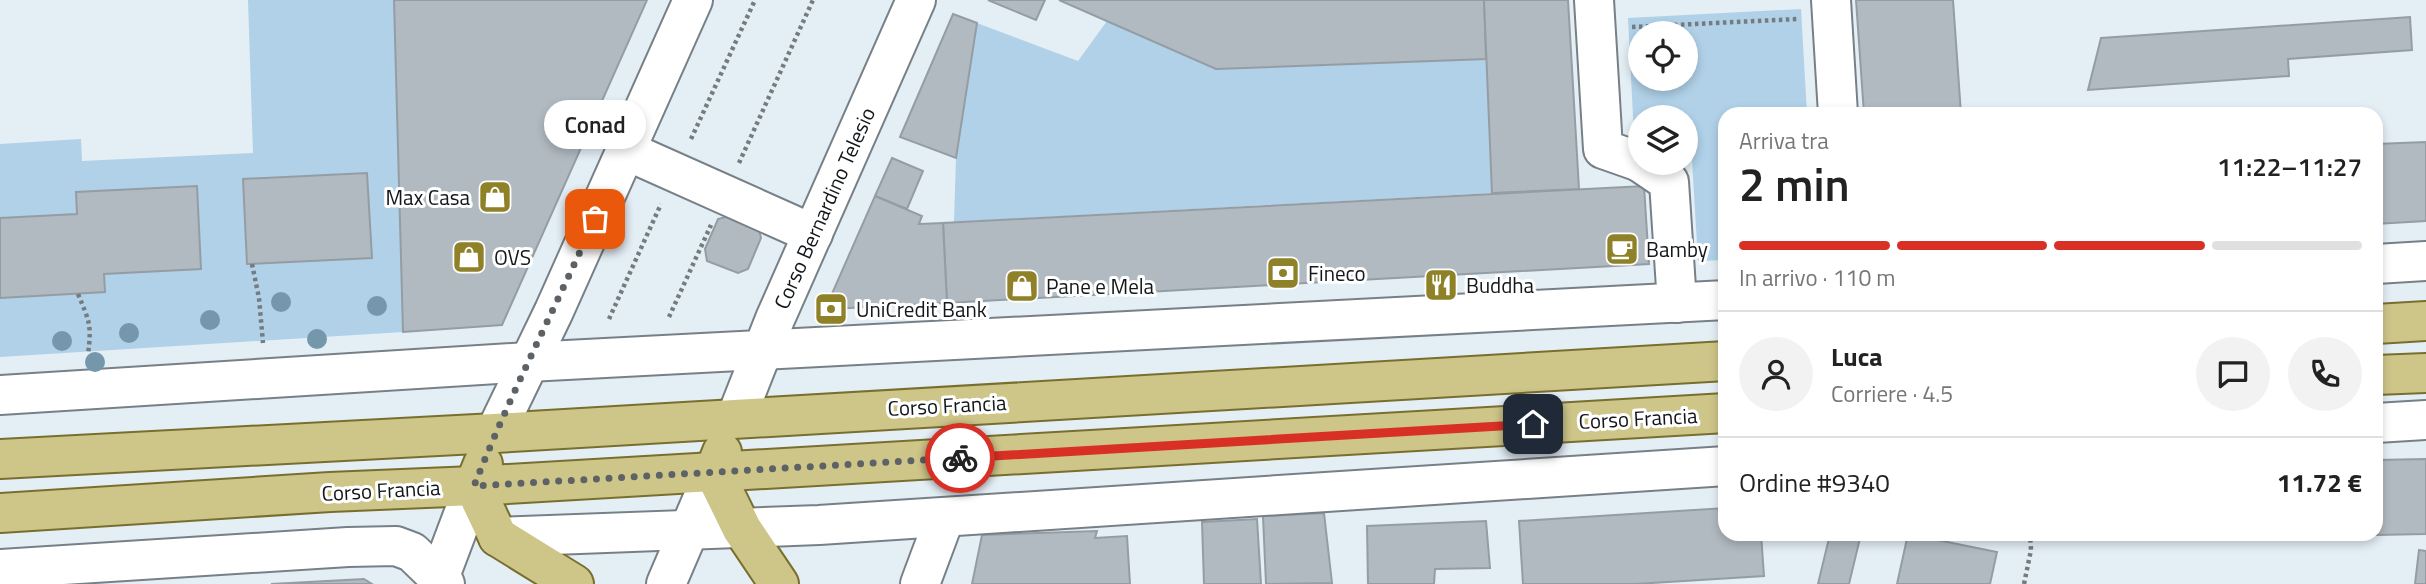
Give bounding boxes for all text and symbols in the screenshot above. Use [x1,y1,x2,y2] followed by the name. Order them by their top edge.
[1628,21,1698,175] map controls
[1628,21,1698,91] button: locate
[544,100,646,149] callout: Conad
[765,102,883,314] street label: Corso Bernardino Telesio
[1628,105,1698,175] button: layers
[564,107,626,142] text: Conad
[1739,123,1829,158] text: Arriva tra
[2217,147,2362,186] text: 11:22–11:27
[1739,149,1850,219] text: 2 min
[476,178,514,216] shop icon: Max Casa
[385,181,470,213] place label: Max Casa
[565,189,625,249] pin
[576,200,614,238] icon: bag
[1603,230,1641,268] cafe icon: Bamby
[1646,233,1708,265] place label: Bamby
[450,238,488,276] shop icon: OVS
[494,241,531,273] place label: OVS
[1264,254,1302,292] bank icon: Fineco
[1308,257,1366,289] place label: Fineco
[1739,260,1896,295] text: In arrivo · 110 m
[1422,266,1460,304] restaurant icon: Buddha
[1003,267,1041,305] shop icon: Pane e Mela
[1466,269,1535,301] place label: Buddha
[1046,270,1155,302] place label: Pane e Mela
[812,290,850,328] bank icon: UniCredit Bank
[856,293,987,325] place label: UniCredit Bank
[1739,337,1813,411] button: person
[1831,337,1883,376] text: Luca
[2196,337,2270,411] button: chat
[2288,337,2362,411] button: phone
[1831,376,1953,411] text: Corriere · 4.5
[887,386,1008,424] street label: Corso Francia
[1503,394,1563,454] pin
[1578,399,1699,437] street label: Corso Francia
[1514,405,1552,443] icon: home
[925,423,995,493] courier
[941,439,979,477] icon: bike
[1739,463,1890,502] text: Ordine #9340
[2277,463,2362,502] text: 11.72 €
[321,471,442,509] street label: Corso Francia

